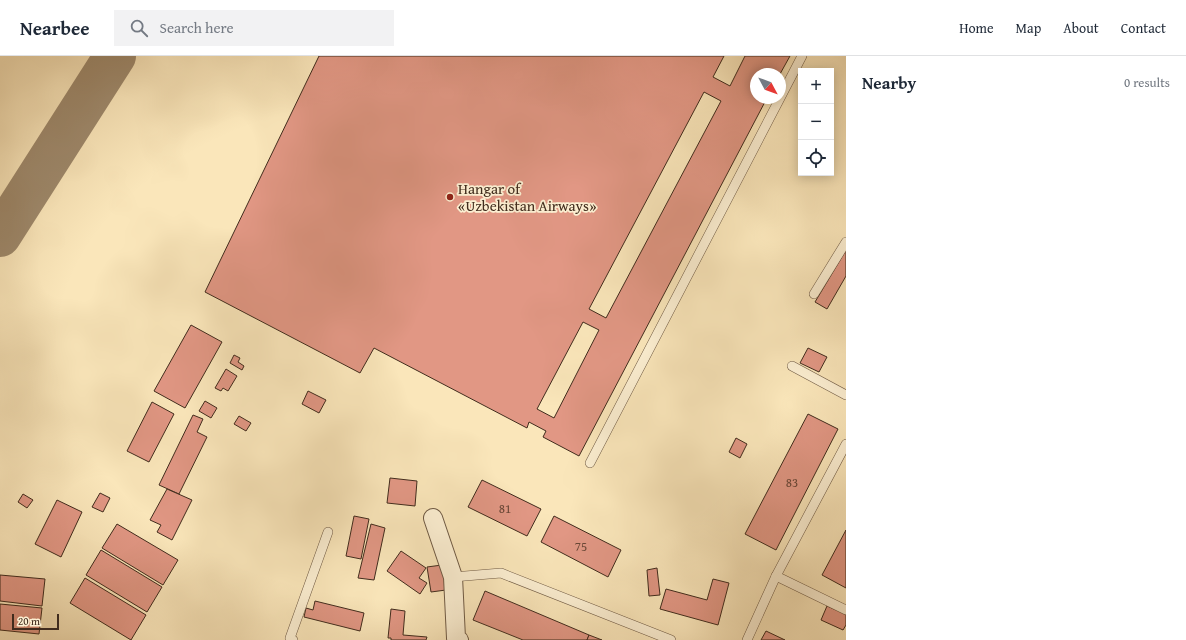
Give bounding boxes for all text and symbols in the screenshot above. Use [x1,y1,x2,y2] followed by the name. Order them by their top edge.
[114,10,394,46] search box
[20,14,90,42] text: Nearbee
[128,17,150,39] icon: search
[160,17,234,38] text: Search here
[959,18,994,38] text: Home
[1016,18,1041,38] text: Map
[1063,18,1099,38] text: About
[1121,18,1166,38] text: Contact
[750,68,786,104] north arrow
[798,68,834,176] map controls
[798,68,834,104] button: +
[862,70,916,95] text: Nearby
[1124,73,1170,92] text: 0 results
[798,104,834,140] button: −
[798,140,834,176] button: locate
[458,178,596,216] place label: Hangar of «Uzbekistan Airways»
[445,192,455,202] marker: Hangar of «Uzbekistan Airways»
[786,473,798,492] house number: 83
[499,499,511,518] house number: 81
[575,537,587,556] house number: 75
[12,612,59,631] scale bar
[18,613,40,629] text: 20 m

